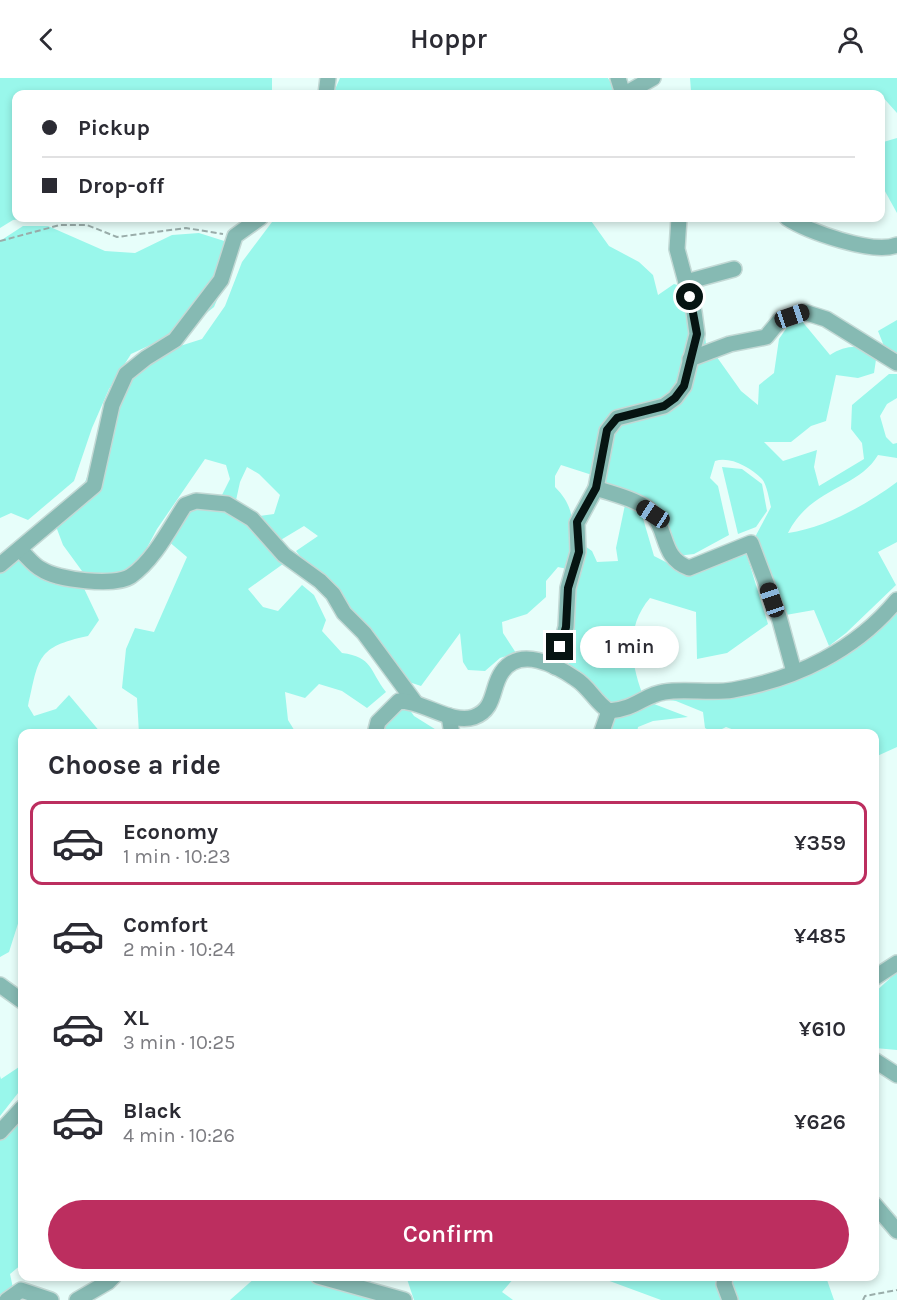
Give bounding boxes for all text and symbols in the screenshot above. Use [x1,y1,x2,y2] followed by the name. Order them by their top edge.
[30,23,63,56] icon: back
[410,23,487,55] text: Hoppr
[834,23,867,56] icon: person
[78,115,150,141] text: Pickup
[78,173,164,199] text: Drop-off
[676,283,703,310] route start
[772,302,812,330] car
[633,497,673,531] car
[758,580,786,620] car
[581,626,680,668] callout: 1 min
[546,633,573,660] route end
[605,635,654,658] text: 1 min
[48,749,221,781] text: Choose a ride
[51,816,105,870] icon: car
[123,819,218,845] text: Economy
[794,830,846,856] text: ¥359
[123,845,231,868] text: 1 min · 10:23
[51,909,105,963] icon: car
[123,912,208,938] text: Comfort
[794,923,846,949] text: ¥485
[123,938,235,961] text: 2 min · 10:24
[51,1002,105,1056] icon: car
[123,1005,149,1031] text: XL
[799,1016,846,1042] text: ¥610
[123,1031,235,1054] text: 3 min · 10:25
[51,1095,105,1149] icon: car
[123,1098,182,1124] text: Black
[794,1109,846,1135] text: ¥626
[123,1124,235,1147] text: 4 min · 10:26
[48,1200,849,1269] button: Confirm

